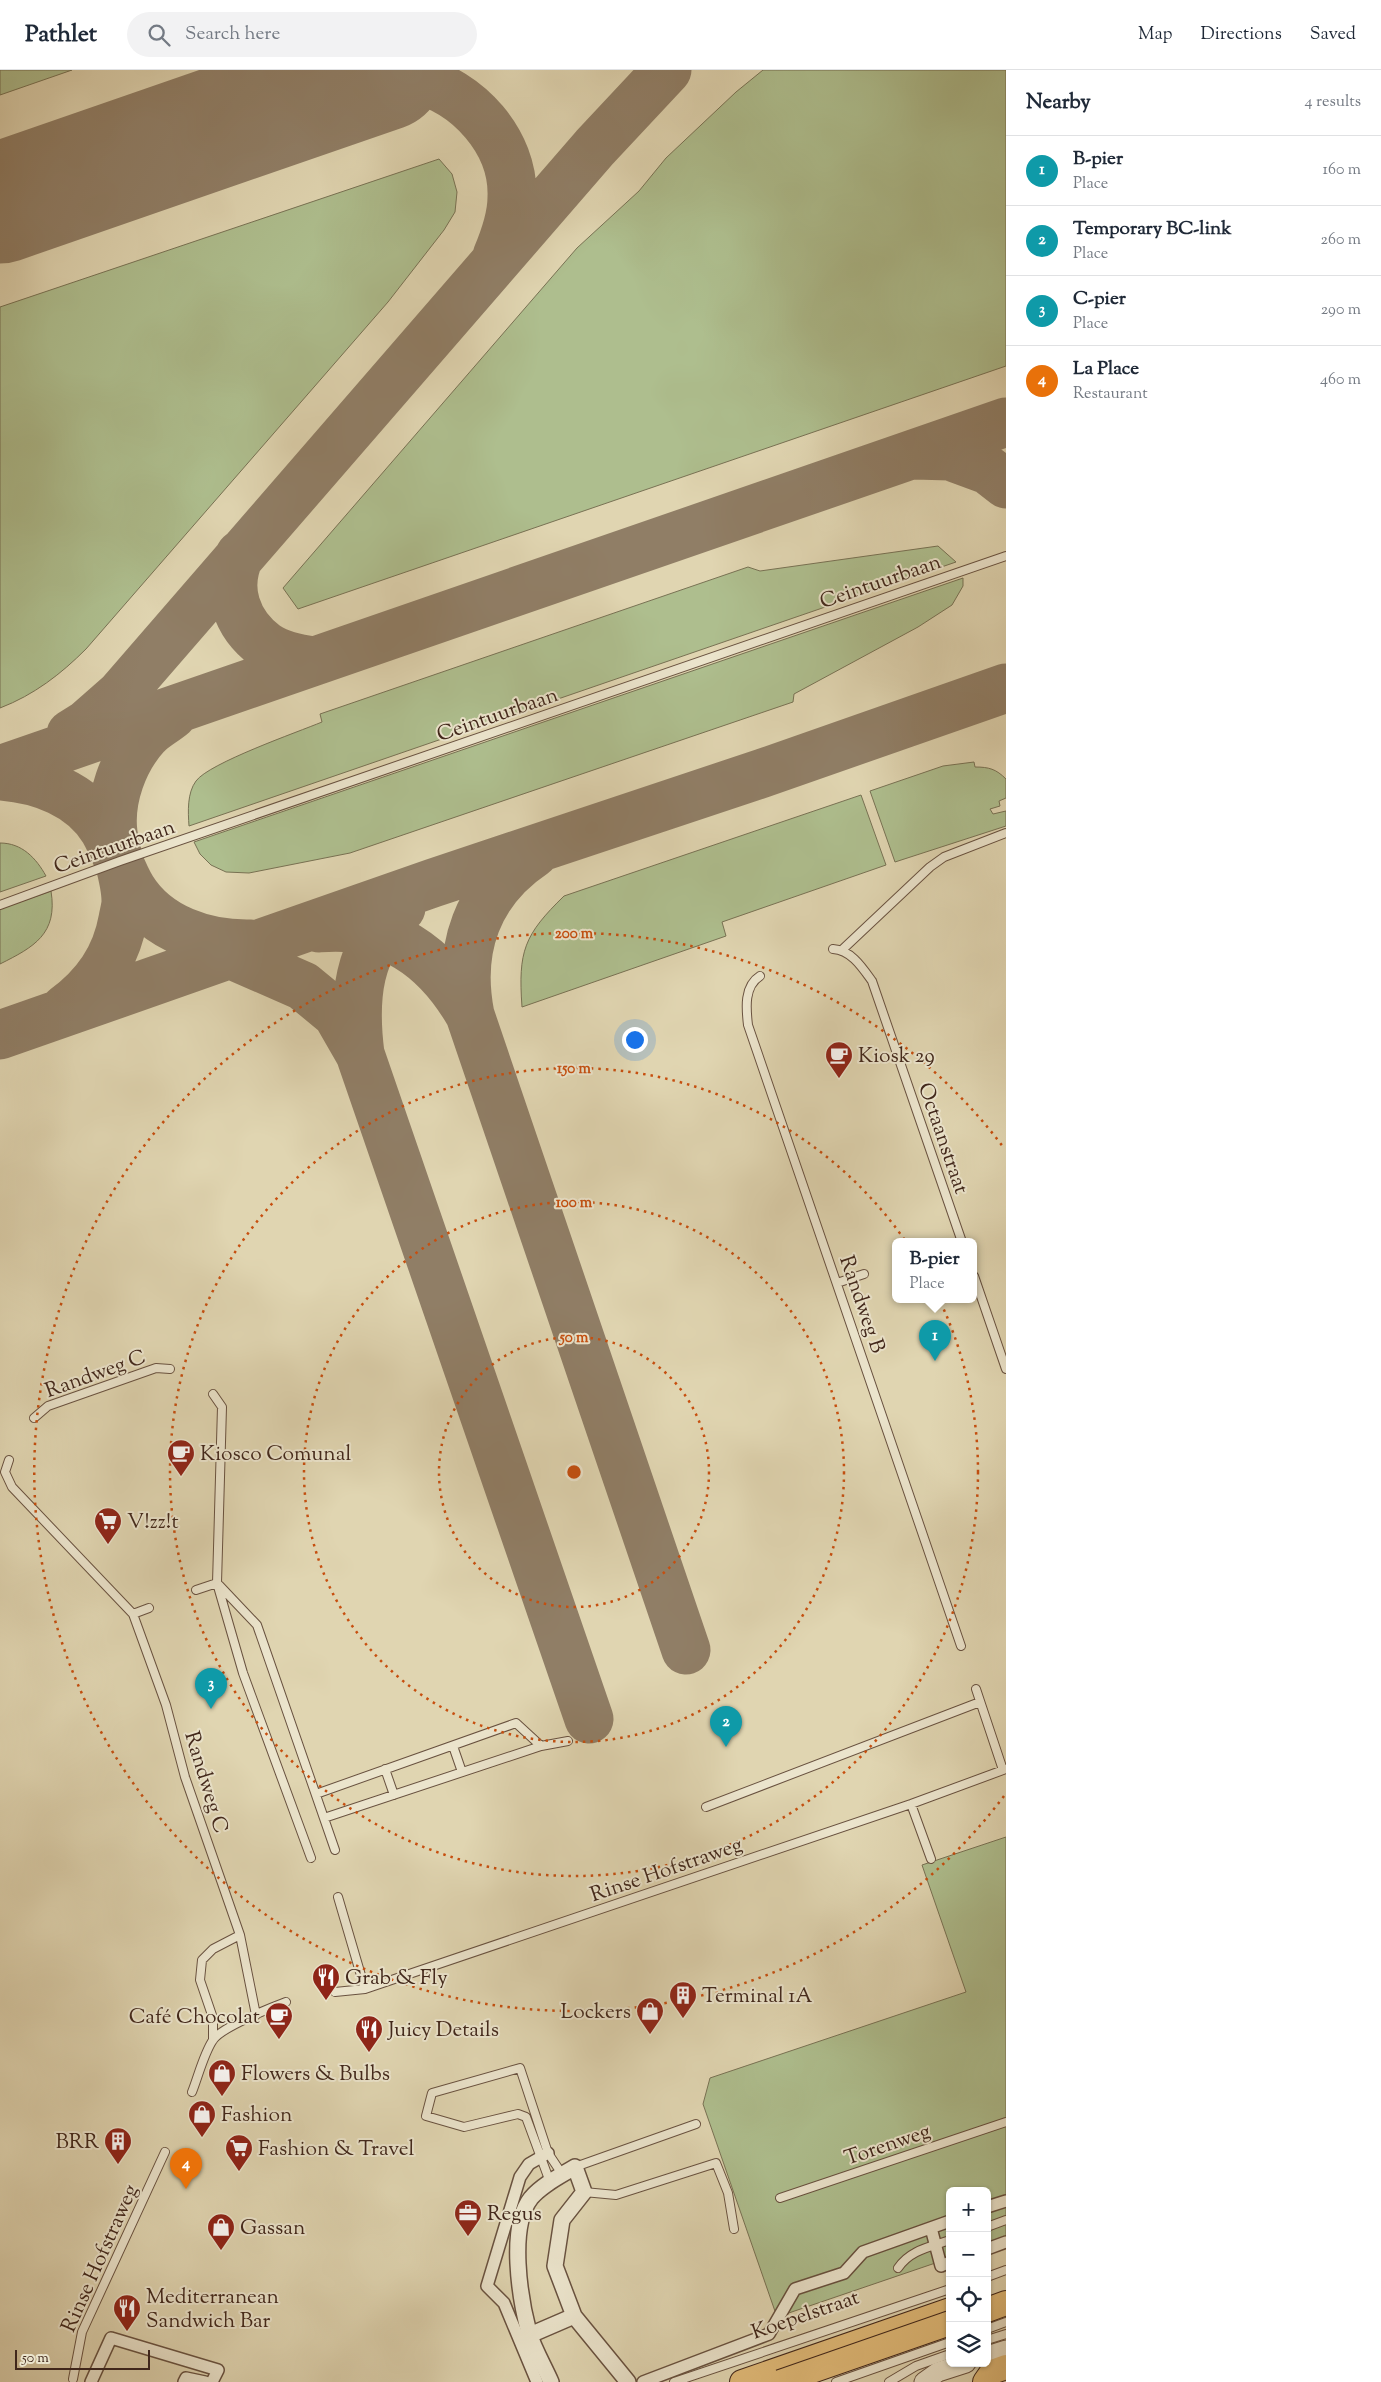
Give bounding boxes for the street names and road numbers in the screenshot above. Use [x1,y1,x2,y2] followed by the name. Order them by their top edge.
[816,548,945,618] street label: Ceintuurbaan
[433,681,562,751] street label: Ceintuurbaan
[50,813,179,883] street label: Ceintuurbaan
[909,1079,975,1198] street label: Octaanstraat
[830,1252,892,1357] street label: Randweg B
[41,1343,150,1407] street label: Randweg C
[175,1728,235,1837] street label: Randweg C
[587,1831,747,1911] street label: Rinse Hofstraweg
[841,2117,935,2175] street label: Torenweg
[55,2180,147,2338] street label: Rinse Hofstraweg
[748,2283,864,2348] street label: Koepelstraat

